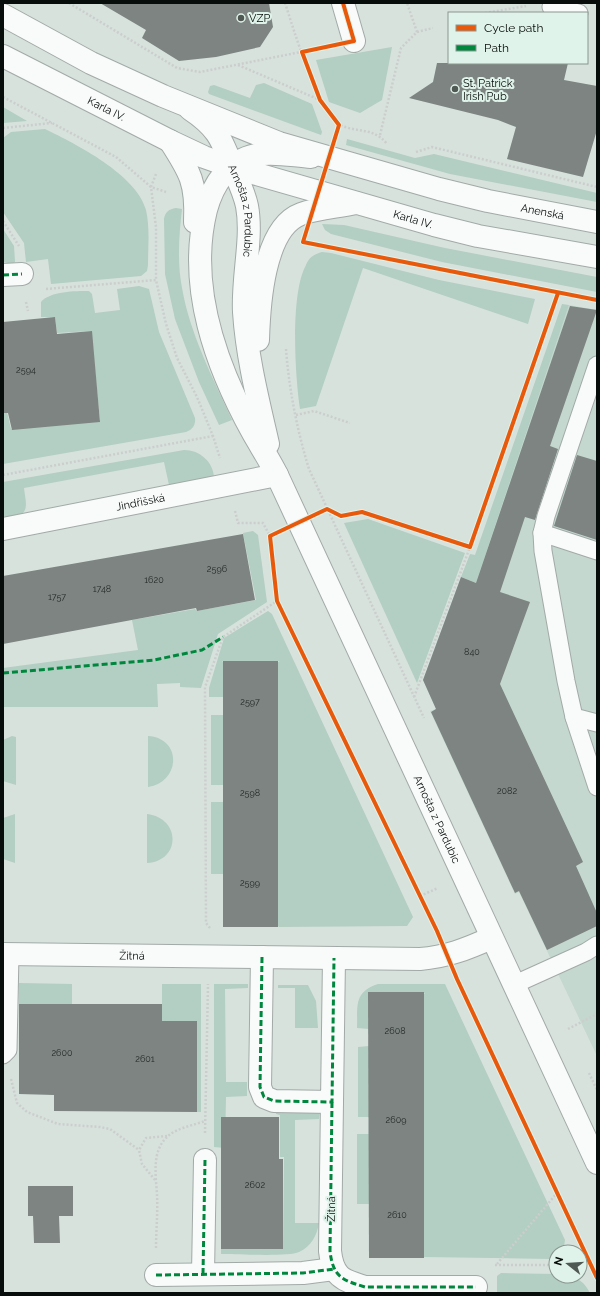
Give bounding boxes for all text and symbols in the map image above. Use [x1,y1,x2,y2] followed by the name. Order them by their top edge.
[249,12,270,25] place label: VZP
[448,12,588,64] legend
[236,13,246,23] marker: VZP
[484,21,543,35] text: Cycle path
[484,41,509,55] text: Path
[463,77,513,103] place label: St. Patrick Irish Pub
[450,84,460,94] marker: St. Patrick Irish Pub
[85,94,127,124] street label: Karla IV.
[225,163,255,258] street label: Arnošta z Pardubic
[520,201,565,223] street label: Anenská
[392,208,434,231] street label: Karla IV.
[16,365,36,375] house number: 2594
[115,491,166,514] street label: Jindřišská
[207,564,228,574] house number: 2596
[144,575,164,585] house number: 1620
[93,584,111,594] house number: 1748
[48,592,66,602] house number: 1757
[464,647,480,657] house number: 840
[240,697,260,707] house number: 2597
[411,773,463,865] street label: Arnošta z Pardubic
[497,786,517,796] house number: 2082
[240,788,260,798] house number: 2598
[240,878,260,888] house number: 2599
[119,948,145,963] street label: Žitná
[385,1026,405,1036] house number: 2608
[51,1048,73,1058] house number: 2600
[135,1054,155,1064] house number: 2601
[386,1115,406,1125] house number: 2609
[245,1180,265,1190] house number: 2602
[324,1196,338,1222] street label: Žitná
[387,1210,407,1220] house number: 2610
[548,1244,588,1284] north arrow
[551,1255,566,1267] text: N

